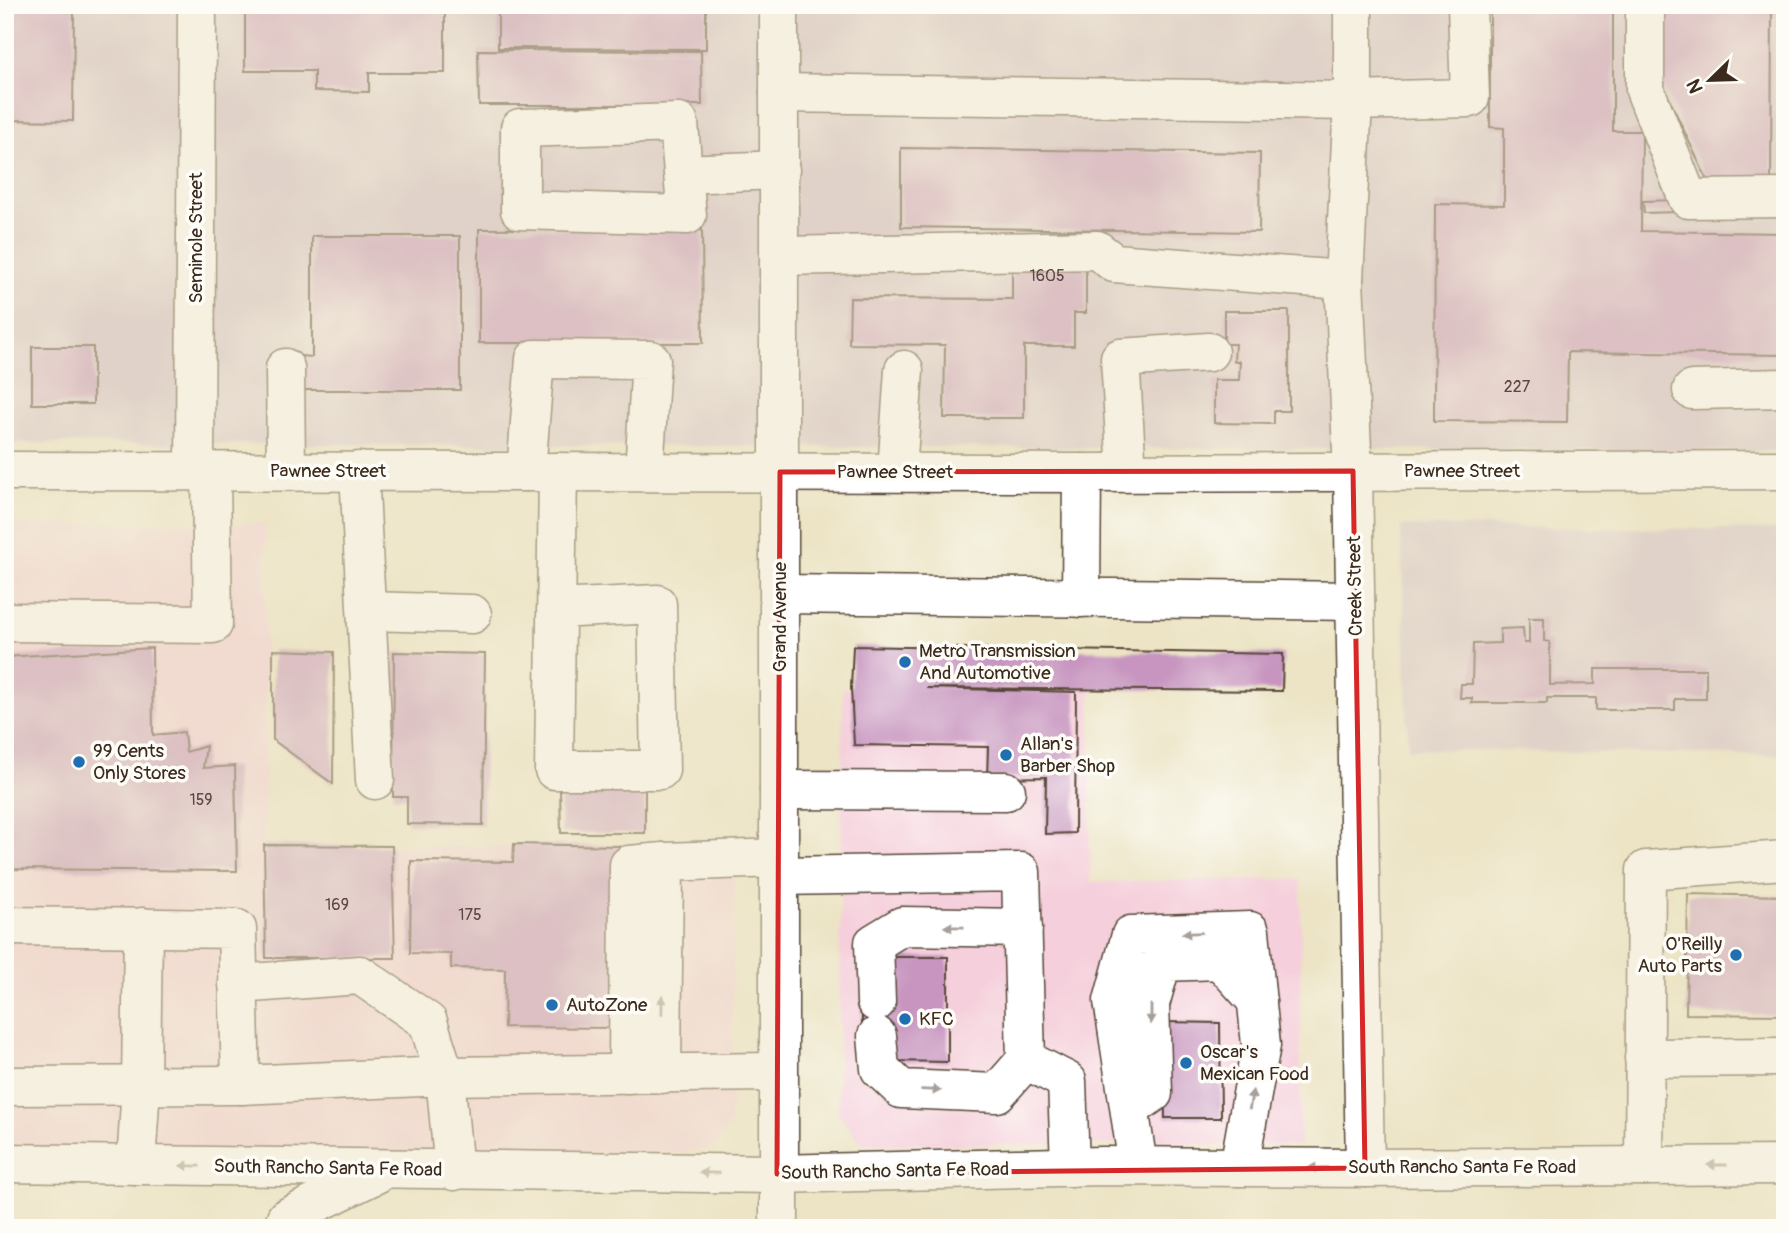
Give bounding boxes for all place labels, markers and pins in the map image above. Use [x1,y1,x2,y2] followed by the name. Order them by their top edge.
[919,639,1076,685] place label: Metro Transmission And Automotive
[897,654,913,670] marker: Metro Transmission And Automotive
[1020,732,1115,778] place label: Allan's Barber Shop
[93,739,186,785] place label: 99 Cents Only Stores
[998,747,1014,763] marker: Allan's Barber Shop
[71,754,87,770] marker: 99 Cents Only Stores
[1637,932,1723,978] place label: O'Reilly Auto Parts
[1728,947,1744,963] marker: O'Reilly Auto Parts
[566,993,648,1017] place label: AutoZone
[544,997,560,1013] marker: AutoZone
[919,1007,954,1031] place label: KFC
[897,1011,913,1027] marker: KFC
[1200,1040,1309,1086] place label: Oscar's Mexican Food
[1178,1055,1194,1071] marker: Oscar's Mexican Food

